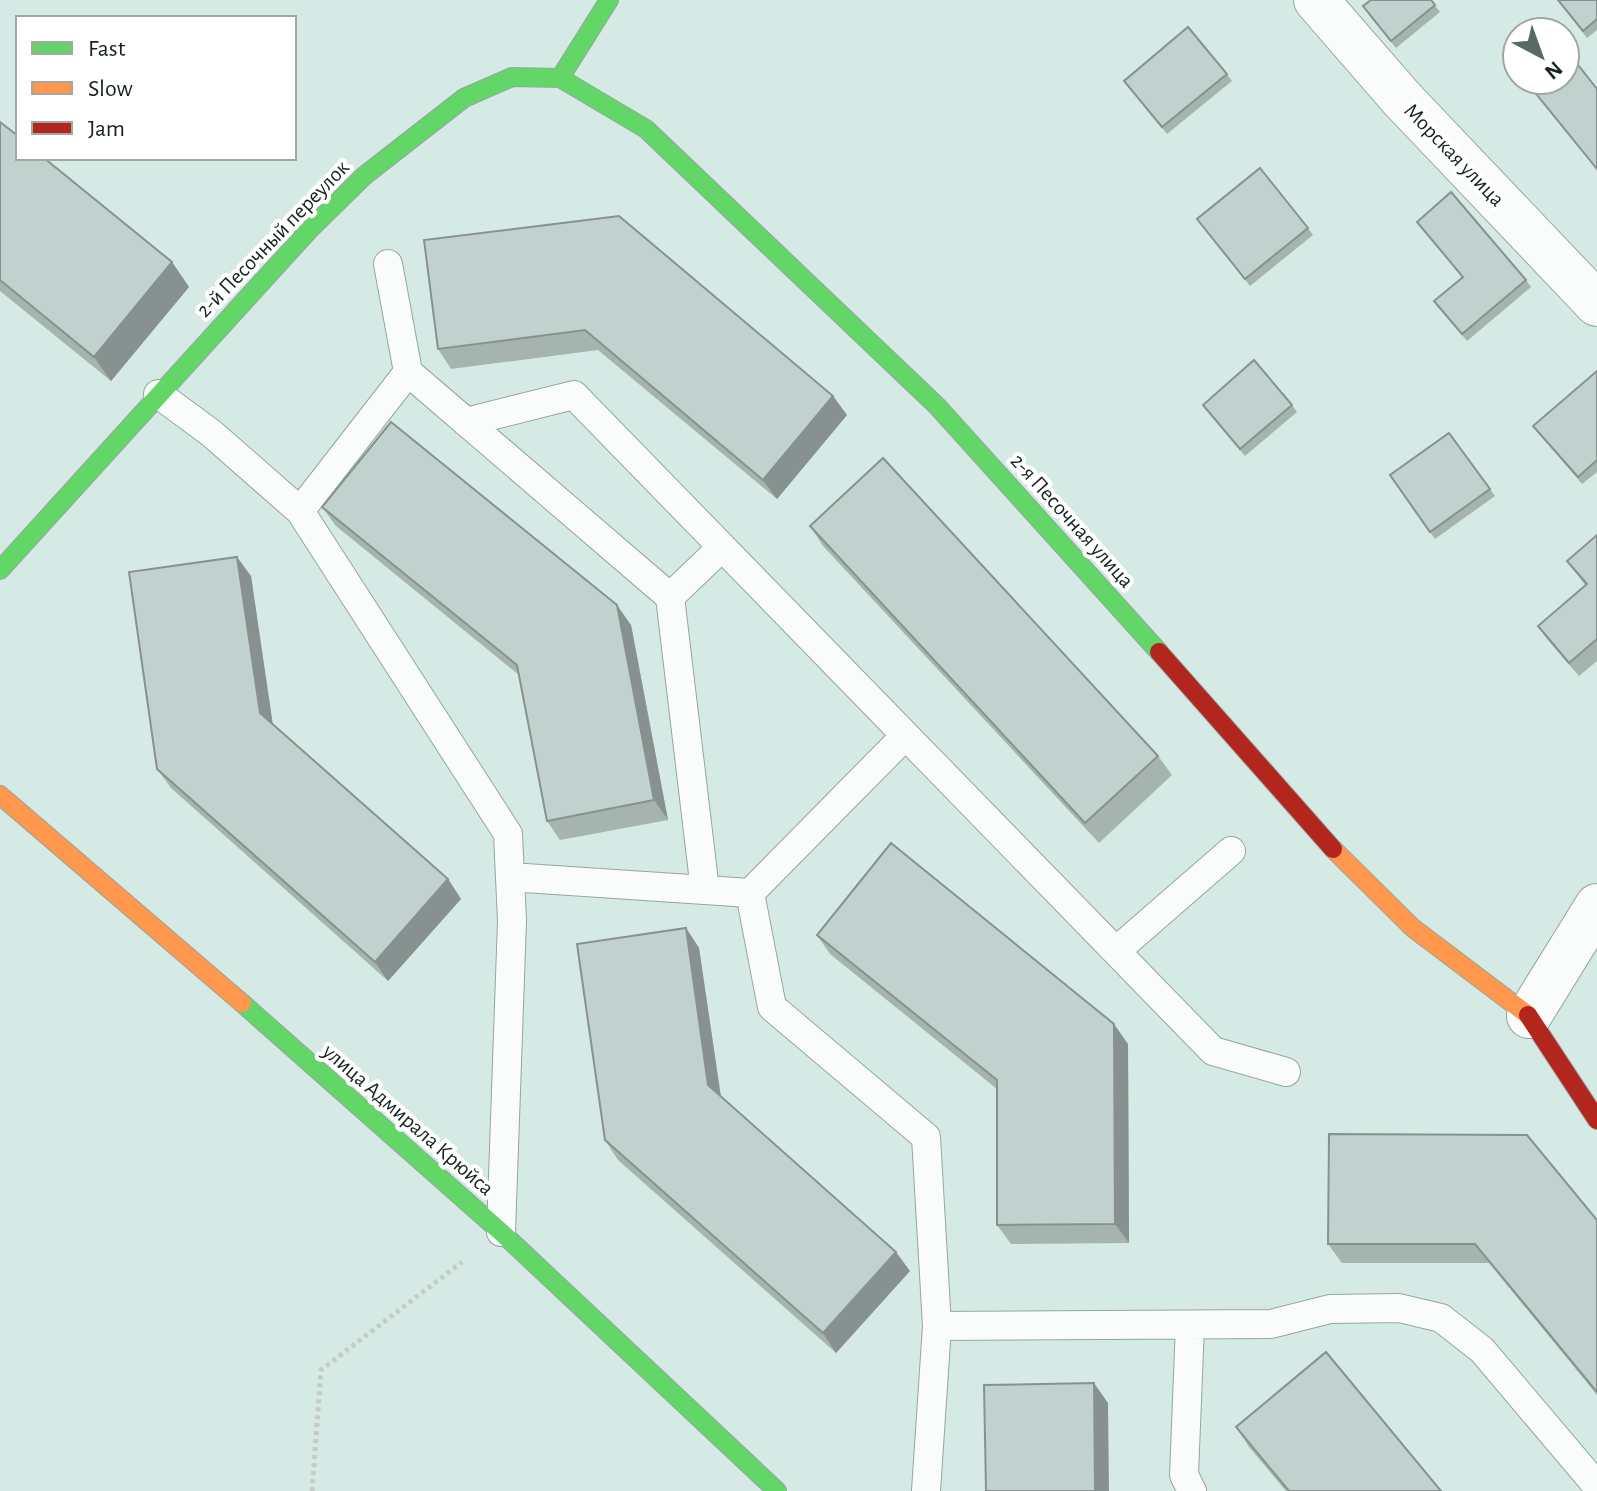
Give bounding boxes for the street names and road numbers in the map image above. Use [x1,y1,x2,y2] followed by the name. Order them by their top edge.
[1400,99,1509,210] street label: Морская улица
[192,156,353,321] street label: 2-й Песочный переулок
[1007,449,1138,592] street label: 2-я Песочная улица
[318,1039,498,1200] street label: улица Адмирала Крюйса

